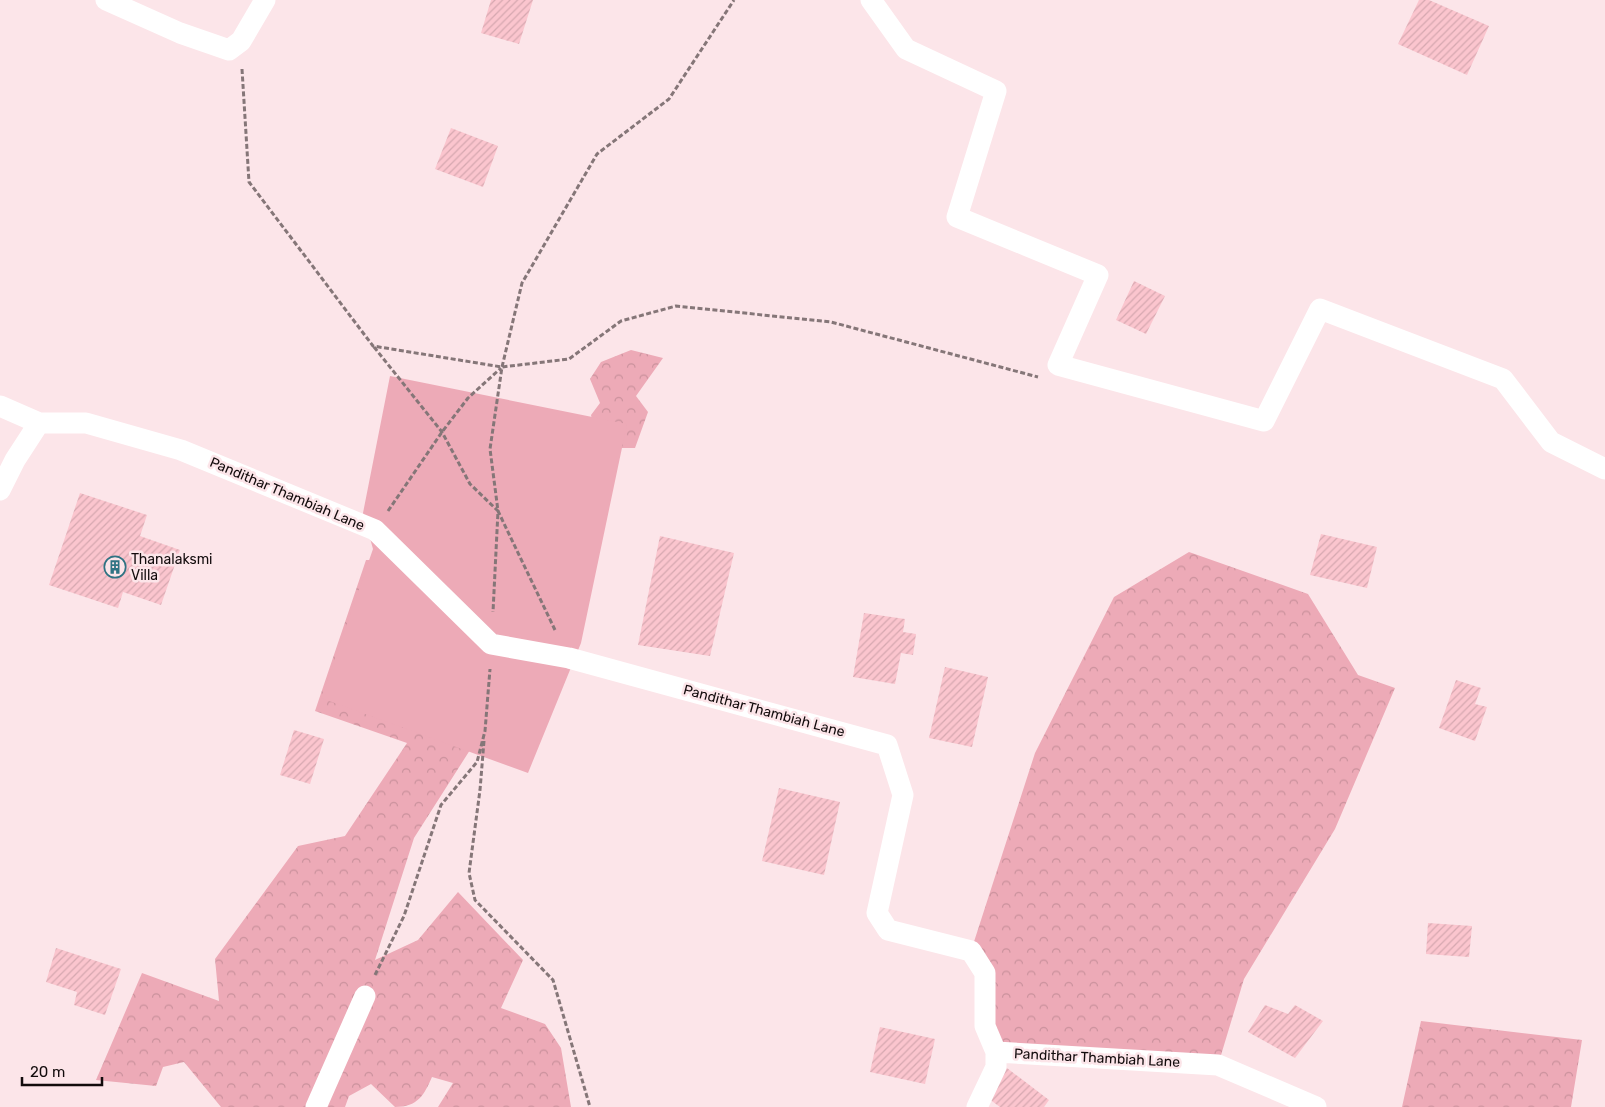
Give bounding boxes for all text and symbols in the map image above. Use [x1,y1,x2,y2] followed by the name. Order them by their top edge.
[207,454,367,534] street label: Pandithar Thambiah Lane
[131,551,212,584] place label: Thanalaksmi Villa
[103,555,127,579] building icon: Thanalaksmi Villa
[681,681,847,741] street label: Pandithar Thambiah Lane
[1013,1045,1181,1071] street label: Pandithar Thambiah Lane
[22,1054,102,1086] scale bar
[30,1063,65,1081] text: 20 m

